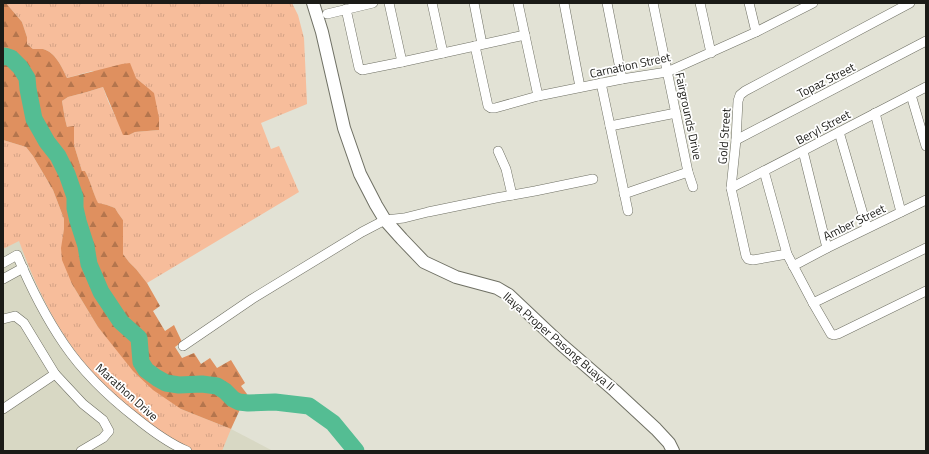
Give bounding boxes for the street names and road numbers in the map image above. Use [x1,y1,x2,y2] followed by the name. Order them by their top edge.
[588,47,673,83] street label: Carnation Street
[794,57,859,103] street label: Topaz Street
[670,71,708,161] street label: Fairgrounds Drive
[792,104,855,149] street label: Beryl Street
[713,106,735,165] street label: Gold Street
[820,198,889,245] street label: Amber Street
[499,287,619,395] street label: Ilaya Proper Pasong Buaya II
[91,359,163,425] street label: Marathon Drive

